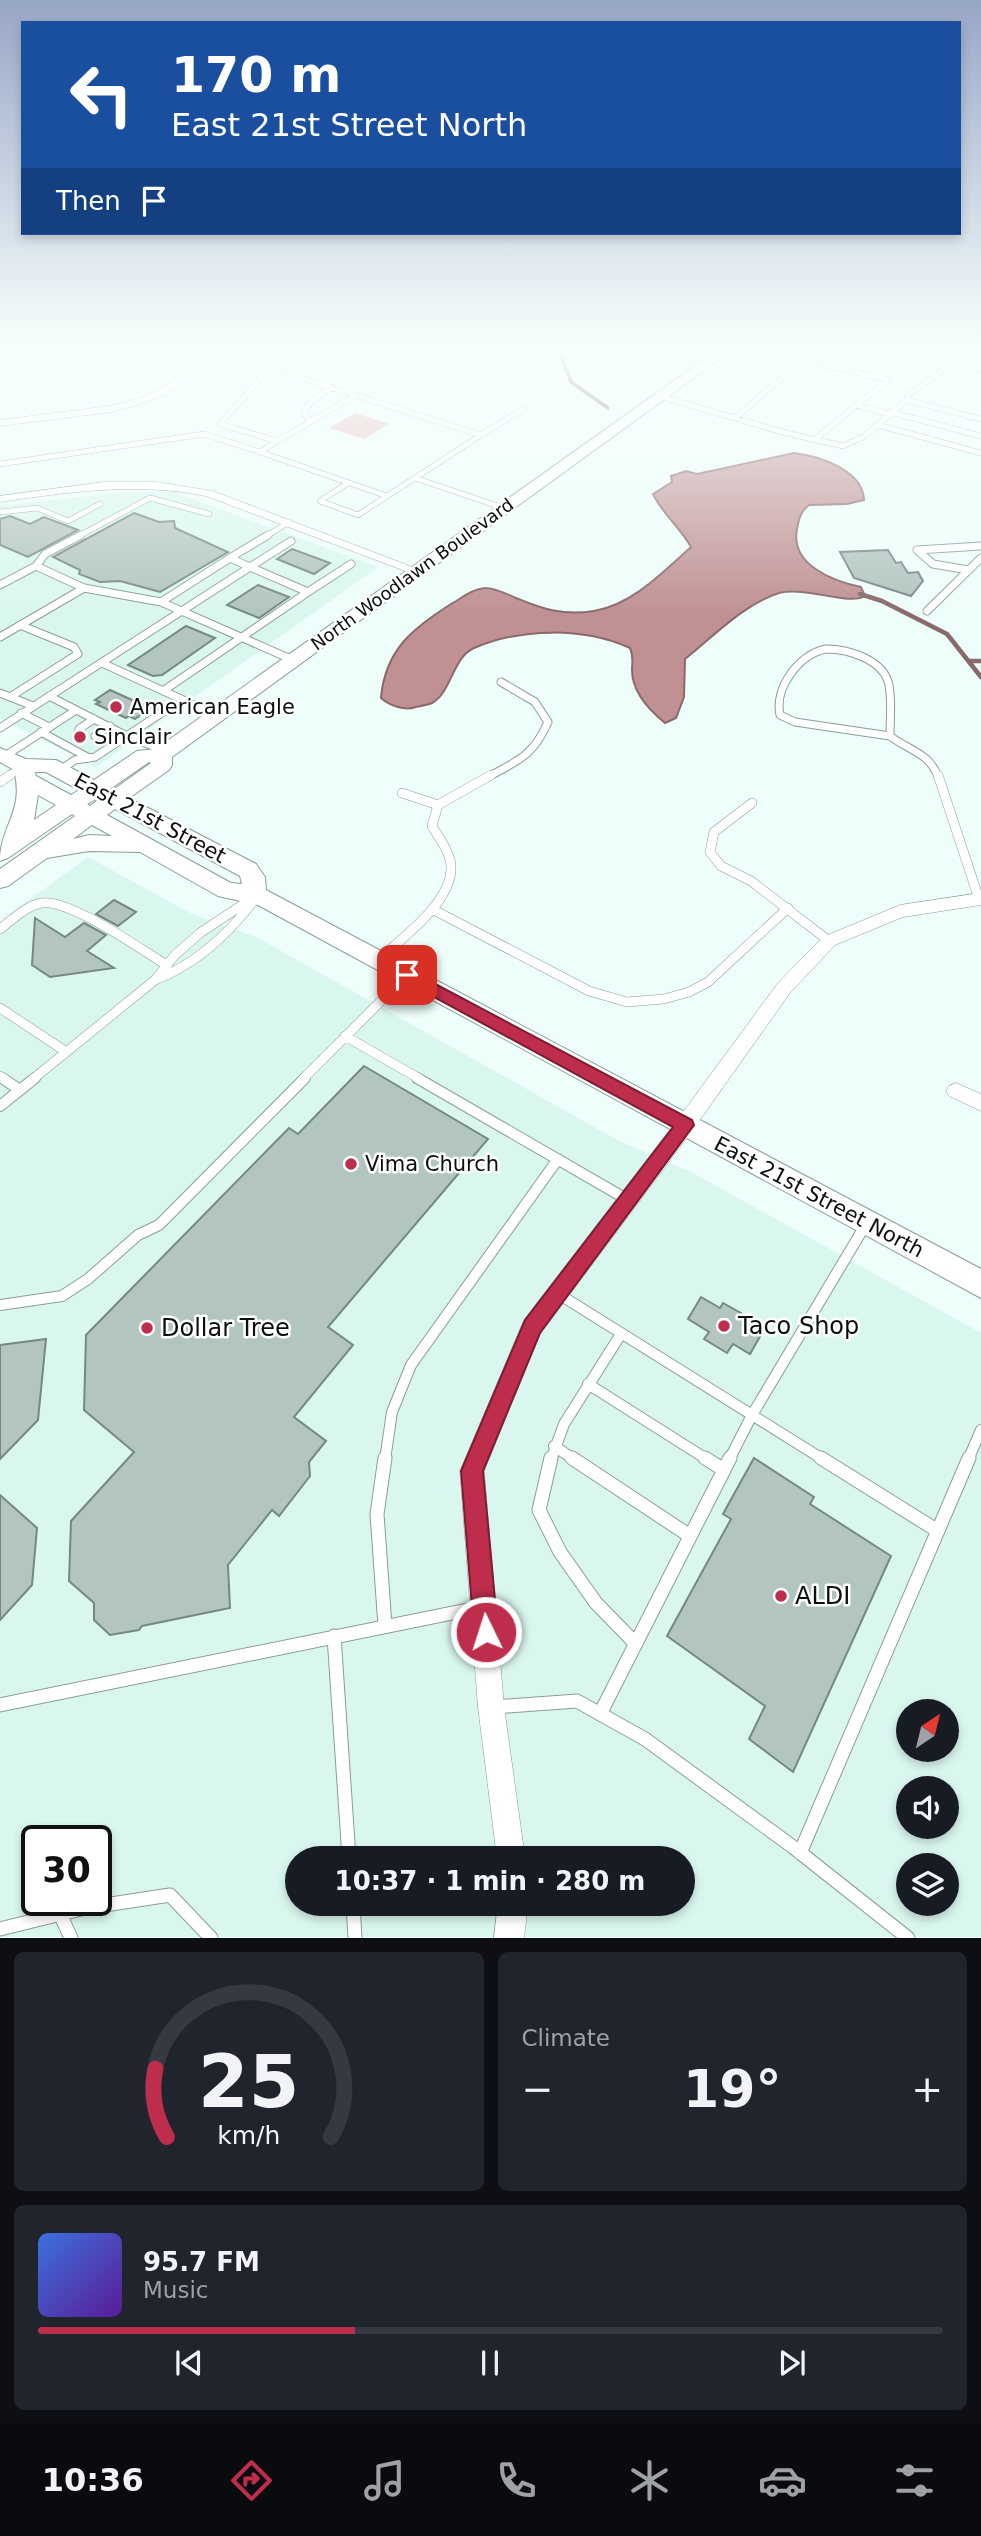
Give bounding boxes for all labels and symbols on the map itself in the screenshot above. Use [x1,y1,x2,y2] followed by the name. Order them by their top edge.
[307,493,517,655] street label: North Woodlawn Boulevard
[130,695,295,719] place label: American Eagle
[108,699,124,715] marker: American Eagle
[94,725,172,749] place label: Sinclair
[72,729,88,745] marker: Sinclair
[70,768,230,868] street label: East 21st Street
[377,945,437,1005] pin
[710,1132,928,1262] street label: East 21st Street North
[365,1152,499,1176] place label: Vima Church
[343,1156,359,1172] marker: Vima Church
[737,1312,859,1340] place label: Taco Shop
[161,1314,290,1342] place label: Dollar Tree
[716,1318,732,1334] marker: Taco Shop
[139,1320,155,1336] marker: Dollar Tree
[795,1582,850,1610] place label: ALDI
[773,1588,789,1604] marker: ALDI
[449,1595,523,1669] position arrow
[896,1699,959,1762] north arrow
[21,1825,112,1916] speed limit sign: 30

